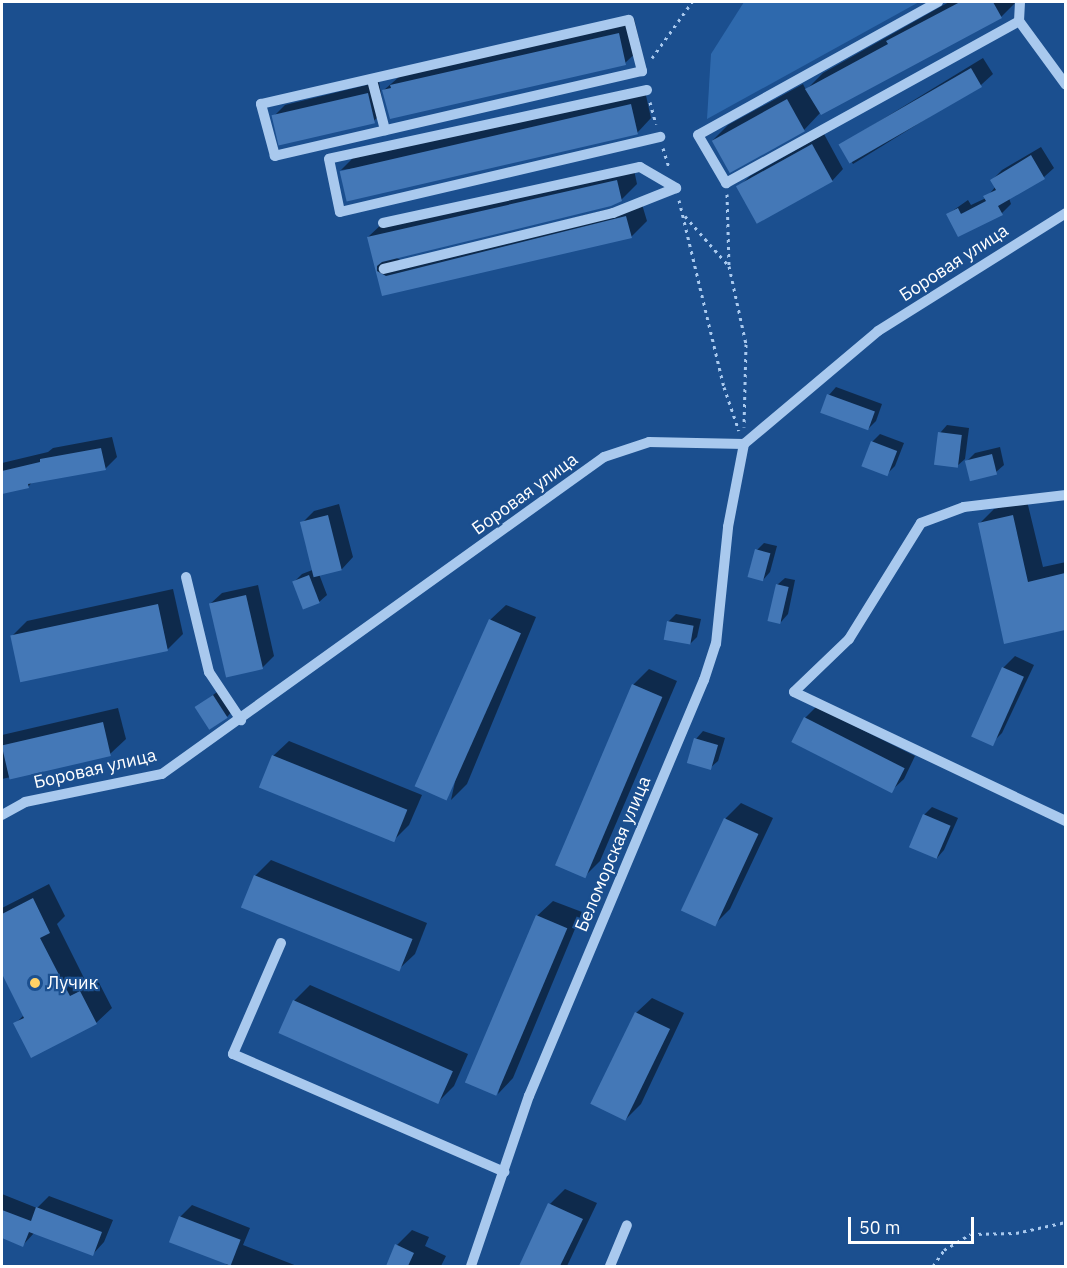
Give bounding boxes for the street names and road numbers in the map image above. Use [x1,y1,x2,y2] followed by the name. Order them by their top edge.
[896,220,1012,306] street label: Боровая улица
[468,448,582,540] street label: Боровая улица
[32,744,158,794] street label: Боровая улица
[570,773,656,935] street label: Беломорская улица

